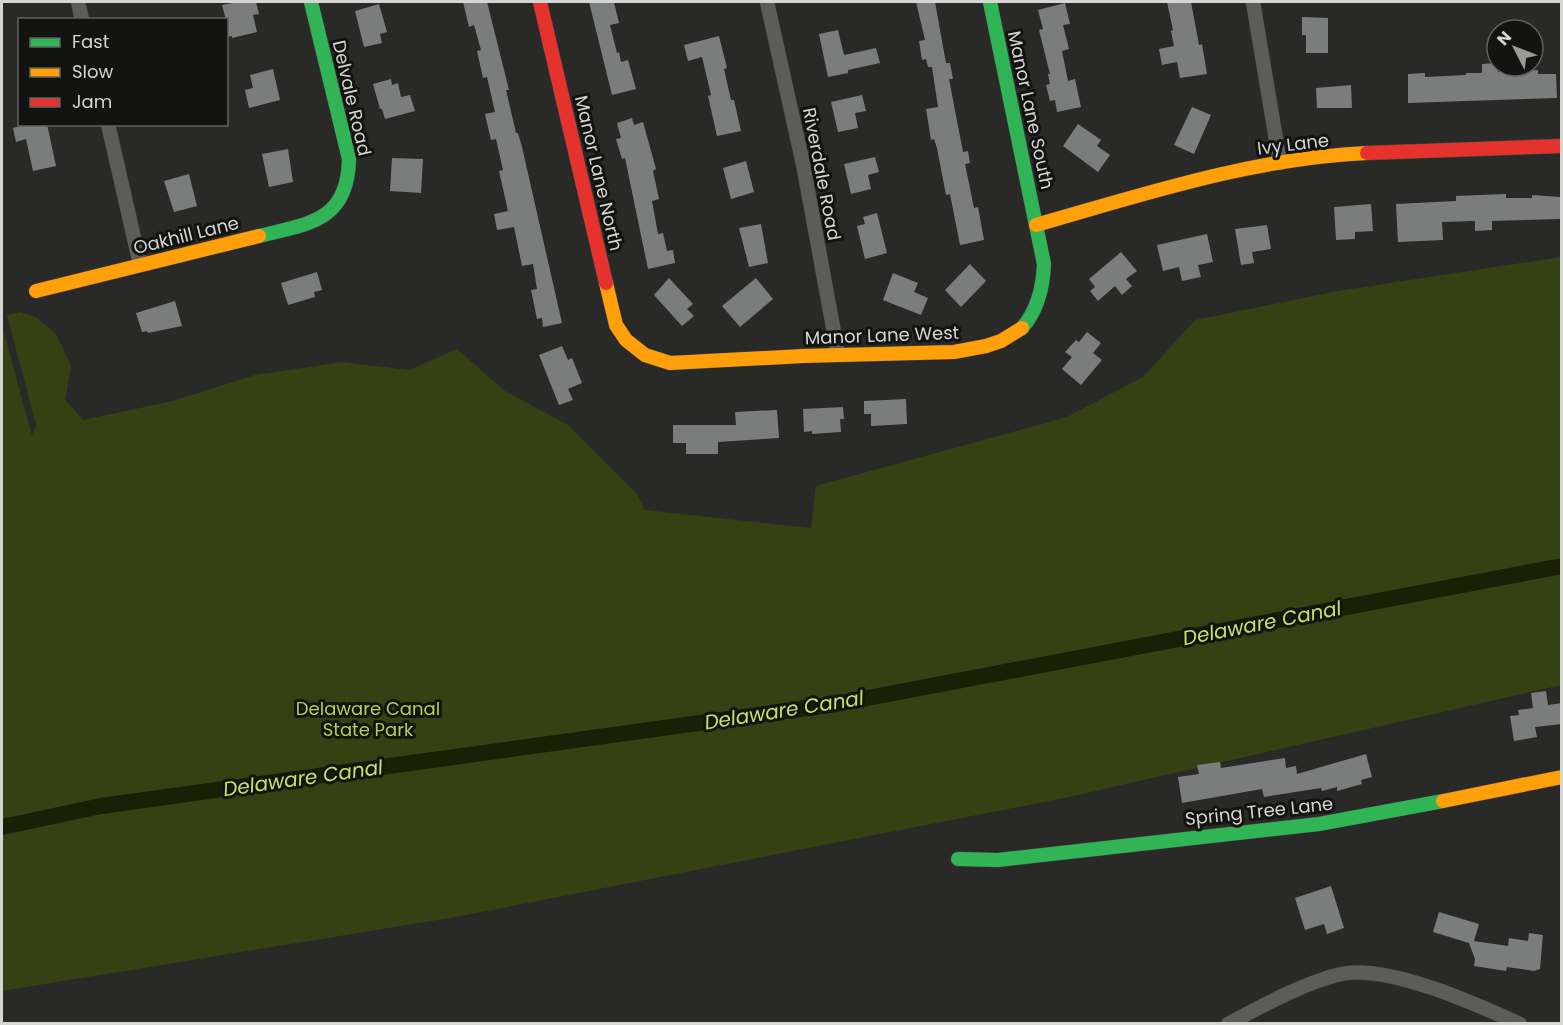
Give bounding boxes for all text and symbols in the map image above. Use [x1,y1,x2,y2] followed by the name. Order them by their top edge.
[18,18,228,126] legend
[1485,18,1545,78] north arrow
[1492,26,1517,50] text: N
[1002,28,1060,192] street label: Manor Lane South
[72,29,109,54] text: Fast
[327,38,377,158] street label: Delvale Road
[72,59,114,84] text: Slow
[72,89,112,114] text: Jam
[569,93,629,253] street label: Manor Lane North
[797,105,847,243] street label: Riverdale Road
[1256,127,1330,161] street label: Ivy Lane
[131,210,241,260] street label: Oakhill Lane
[804,320,960,350] street label: Manor Lane West
[1180,594,1344,652] water label: Delaware Canal
[702,684,866,736] water label: Delaware Canal
[296,696,440,742] park label: Delaware Canal State Park
[221,753,385,803] water label: Delaware Canal
[1184,791,1334,831] street label: Spring Tree Lane

